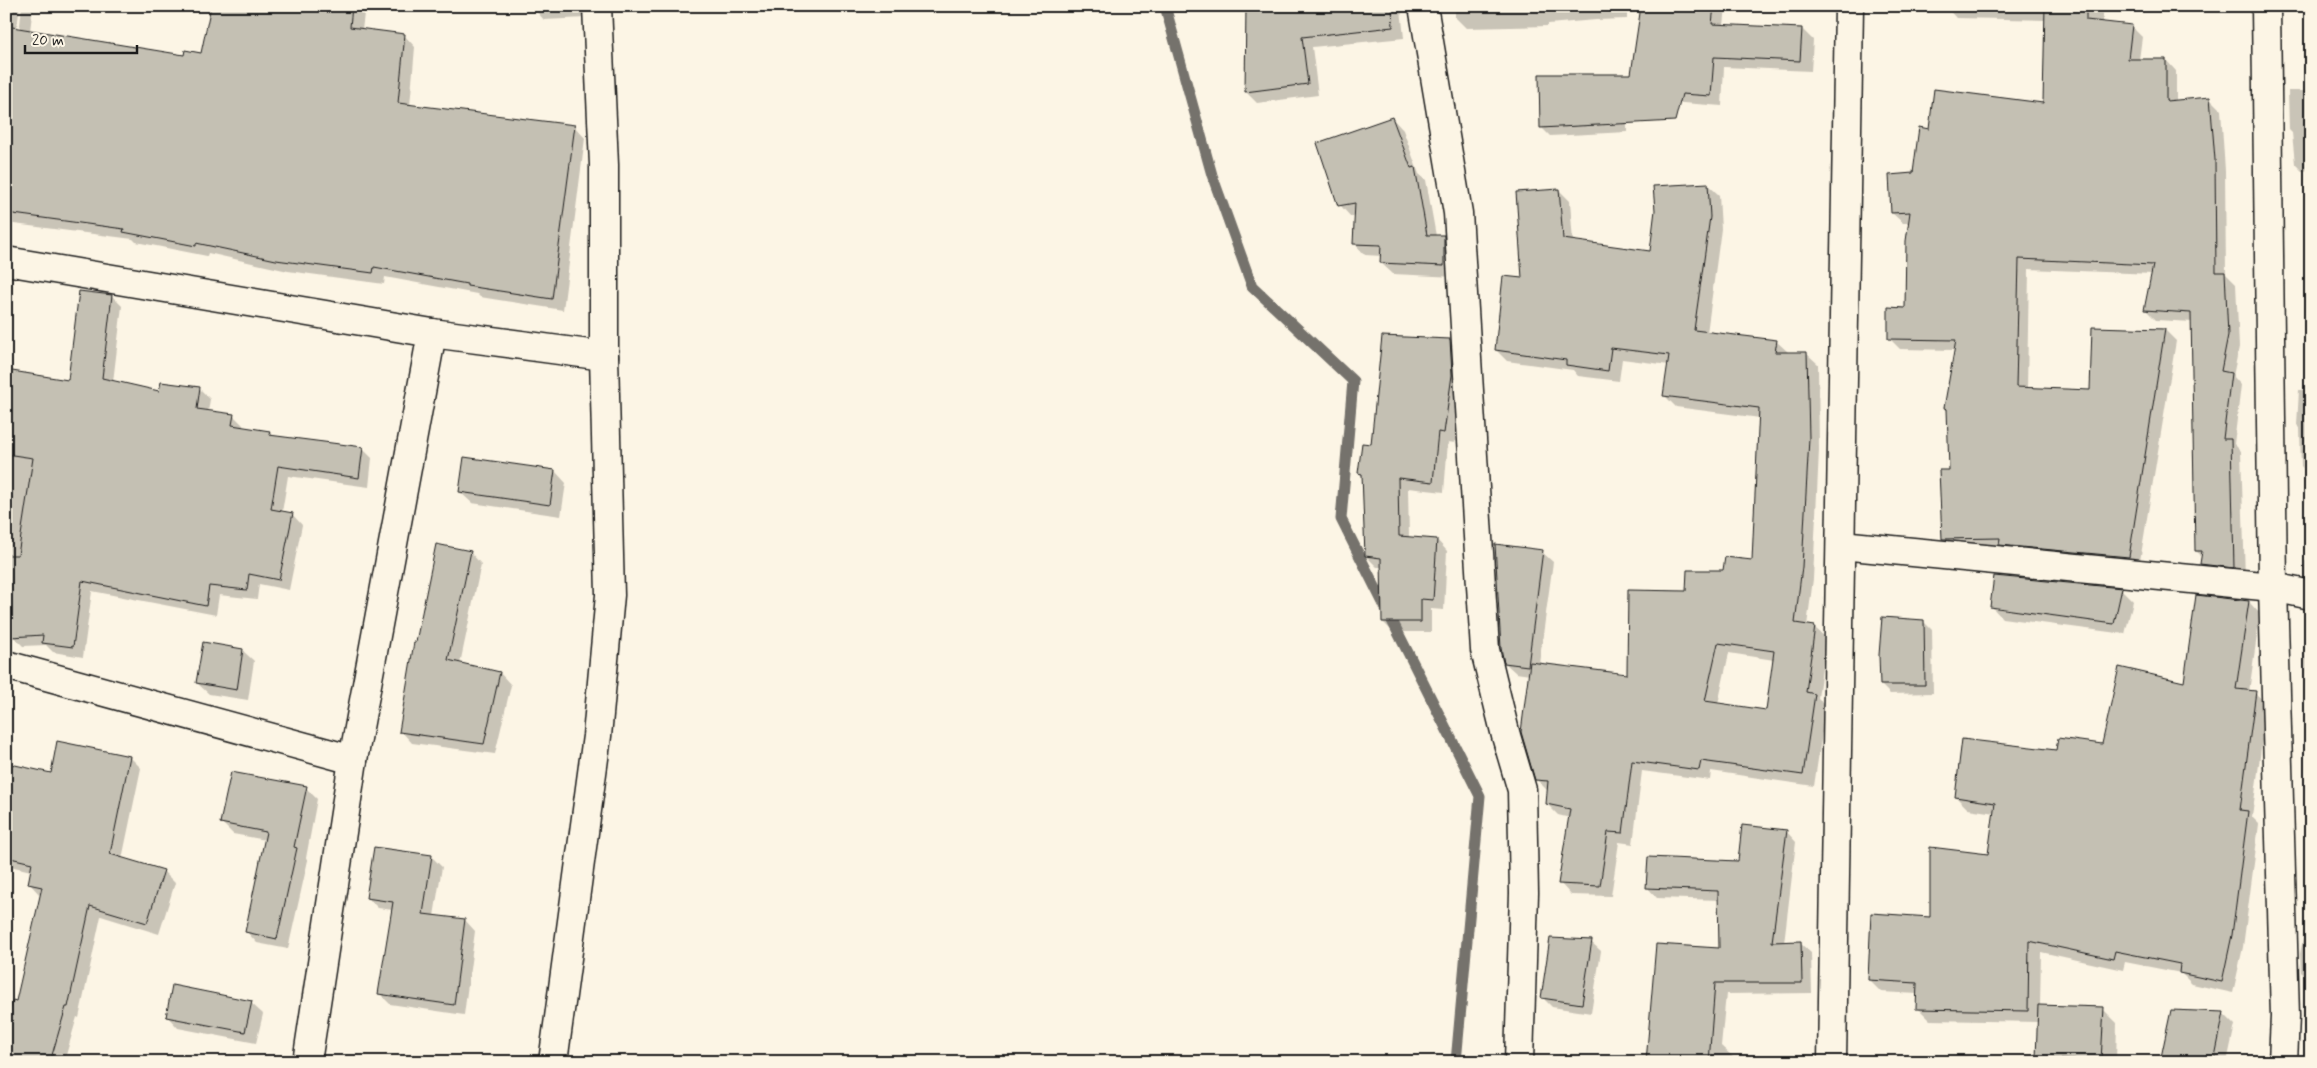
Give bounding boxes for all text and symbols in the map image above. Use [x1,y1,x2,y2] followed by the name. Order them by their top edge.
[25,22,138,54] scale bar
[32,31,64,51] text: 20 m

